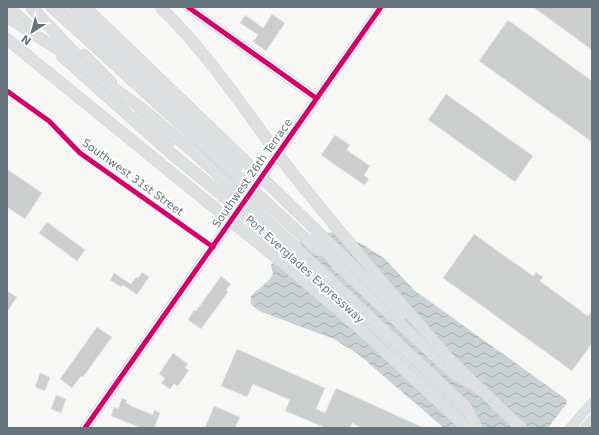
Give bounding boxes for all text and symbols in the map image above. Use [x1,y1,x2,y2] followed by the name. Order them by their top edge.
[12,12,52,52] north arrow
[19,32,34,48] text: N
[210,116,295,230] street label: Southwest 26th Terrace
[79,136,187,219] street label: Southwest 31st Street
[243,213,367,326] street label: Port Everglades Expressway

